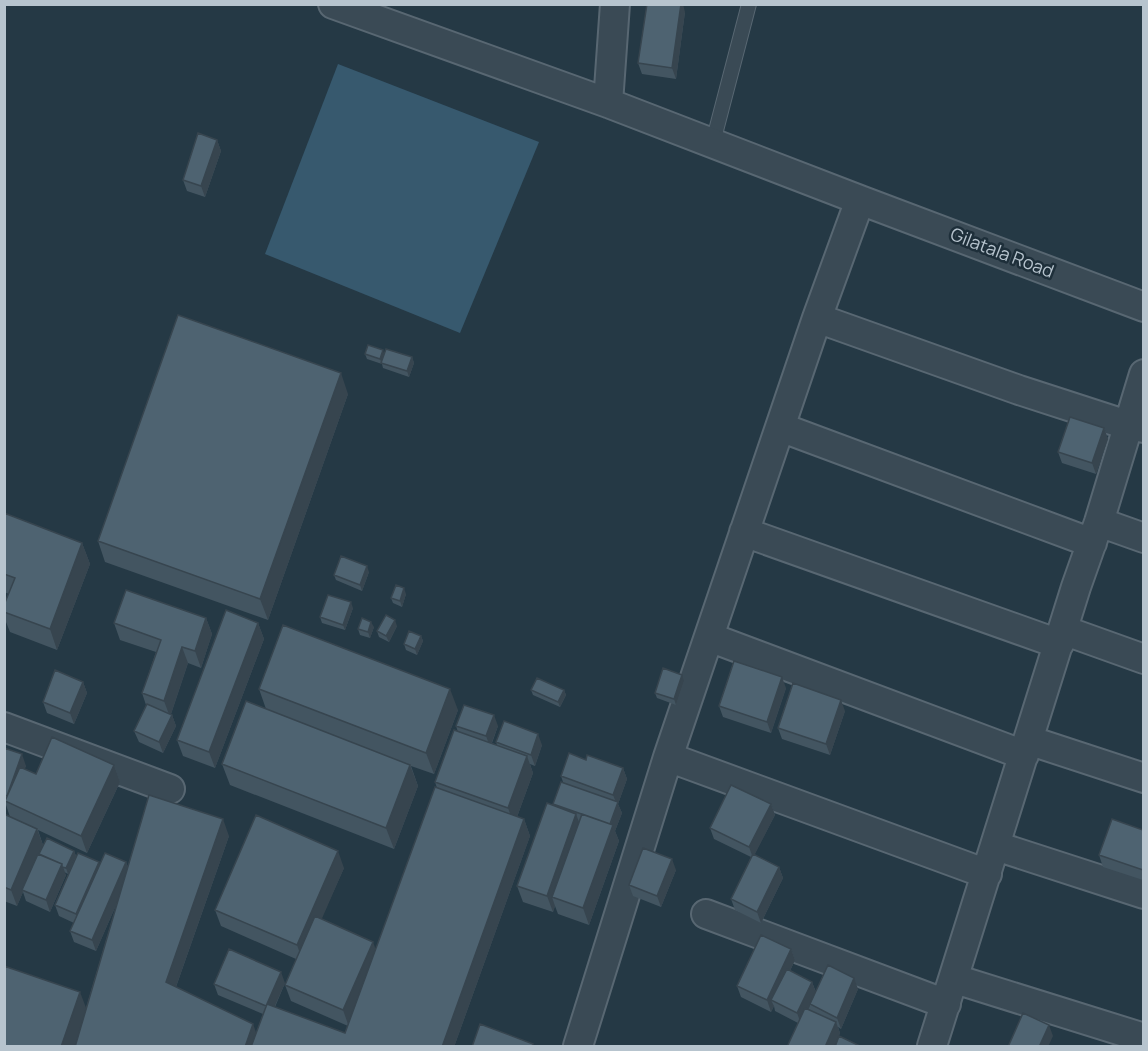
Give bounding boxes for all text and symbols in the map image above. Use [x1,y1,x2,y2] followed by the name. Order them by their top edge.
[947,221,1057,283] street label: Gilatala Road

